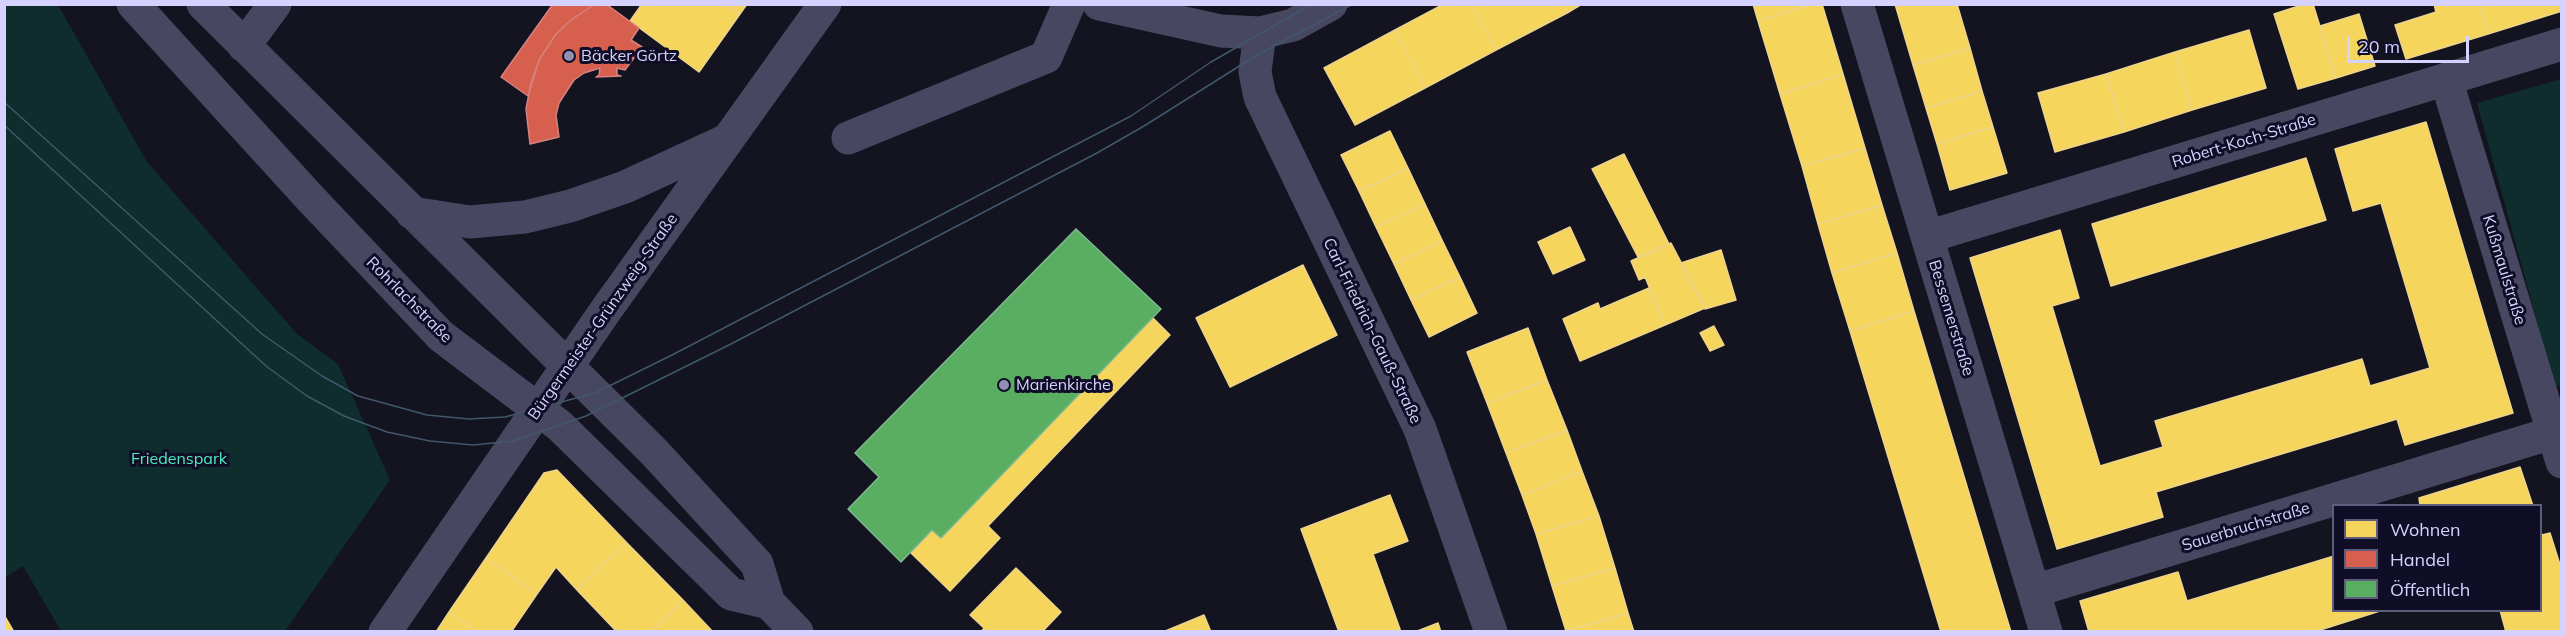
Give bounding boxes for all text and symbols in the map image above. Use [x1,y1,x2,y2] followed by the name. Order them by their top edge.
[2350,24,2472,62] scale bar
[2358,35,2400,58] text: 20 m
[581,46,677,66] place label: Bäcker Görtz
[562,49,576,63] marker: Bäcker Görtz
[2170,110,2318,172] street label: Robert-Koch-Straße
[524,210,682,424] street label: Bürgermeister-Grünzweig-Straße
[2478,213,2530,327] street label: Kußmaulstraße
[1319,235,1425,427] street label: Carl-Friedrich-Gauß-Straße
[362,253,456,347] street label: Rohrlachstraße
[1924,258,1978,378] street label: Bessemerstraße
[1016,375,1111,395] place label: Marienkirche
[997,378,1011,392] marker: Marienkirche
[131,449,227,469] park label: Friedenspark
[2180,498,2312,556] street label: Sauerbruchstraße
[2332,504,2542,612] legend
[2390,518,2461,541] text: Wohnen
[2390,548,2450,571] text: Handel
[2390,578,2470,601] text: Öffentlich

